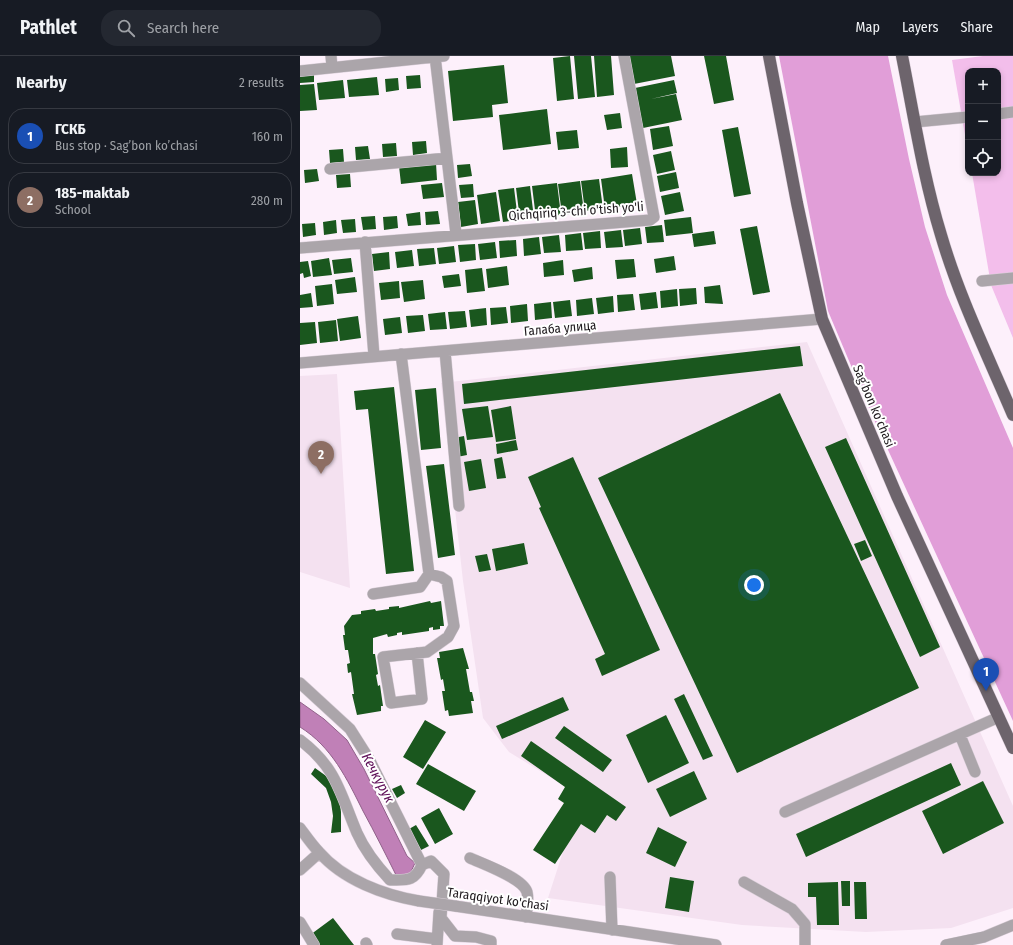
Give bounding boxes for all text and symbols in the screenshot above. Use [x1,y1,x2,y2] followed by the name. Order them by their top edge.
[101,10,381,46] search box
[20,16,77,39] text: Pathlet
[115,17,137,39] icon: search
[147,19,219,37] text: Search here
[856,19,880,36] text: Map
[902,19,938,36] text: Layers
[960,19,993,36] text: Share
[965,68,1001,176] map controls
[965,68,1001,104] button: +
[16,72,67,93] text: Nearby
[239,75,284,90] text: 2 results
[965,104,1001,140] button: −
[55,120,86,138] text: ГСКБ
[27,129,33,144] text: 1
[252,129,283,144] text: 160 m
[55,138,198,153] text: Bus stop · Sag’bon ko’chasi
[965,140,1001,176] button: locate
[55,184,130,202] text: 185-maktab
[27,193,33,208] text: 2
[251,193,283,208] text: 280 m
[508,199,644,223] street label: Qichqiriq 3-chi o'tish yo'li
[55,202,91,217] text: School
[523,317,597,339] street label: Галаба улица
[850,363,898,449] street label: Sag’bon ko’chasi
[308,441,334,474] pin: 2
[744,575,764,595] your location
[973,658,999,691] pin: 1
[358,750,398,806] water label: Кечкурук
[446,884,550,914] street label: Taraqqiyot ko'chasi

